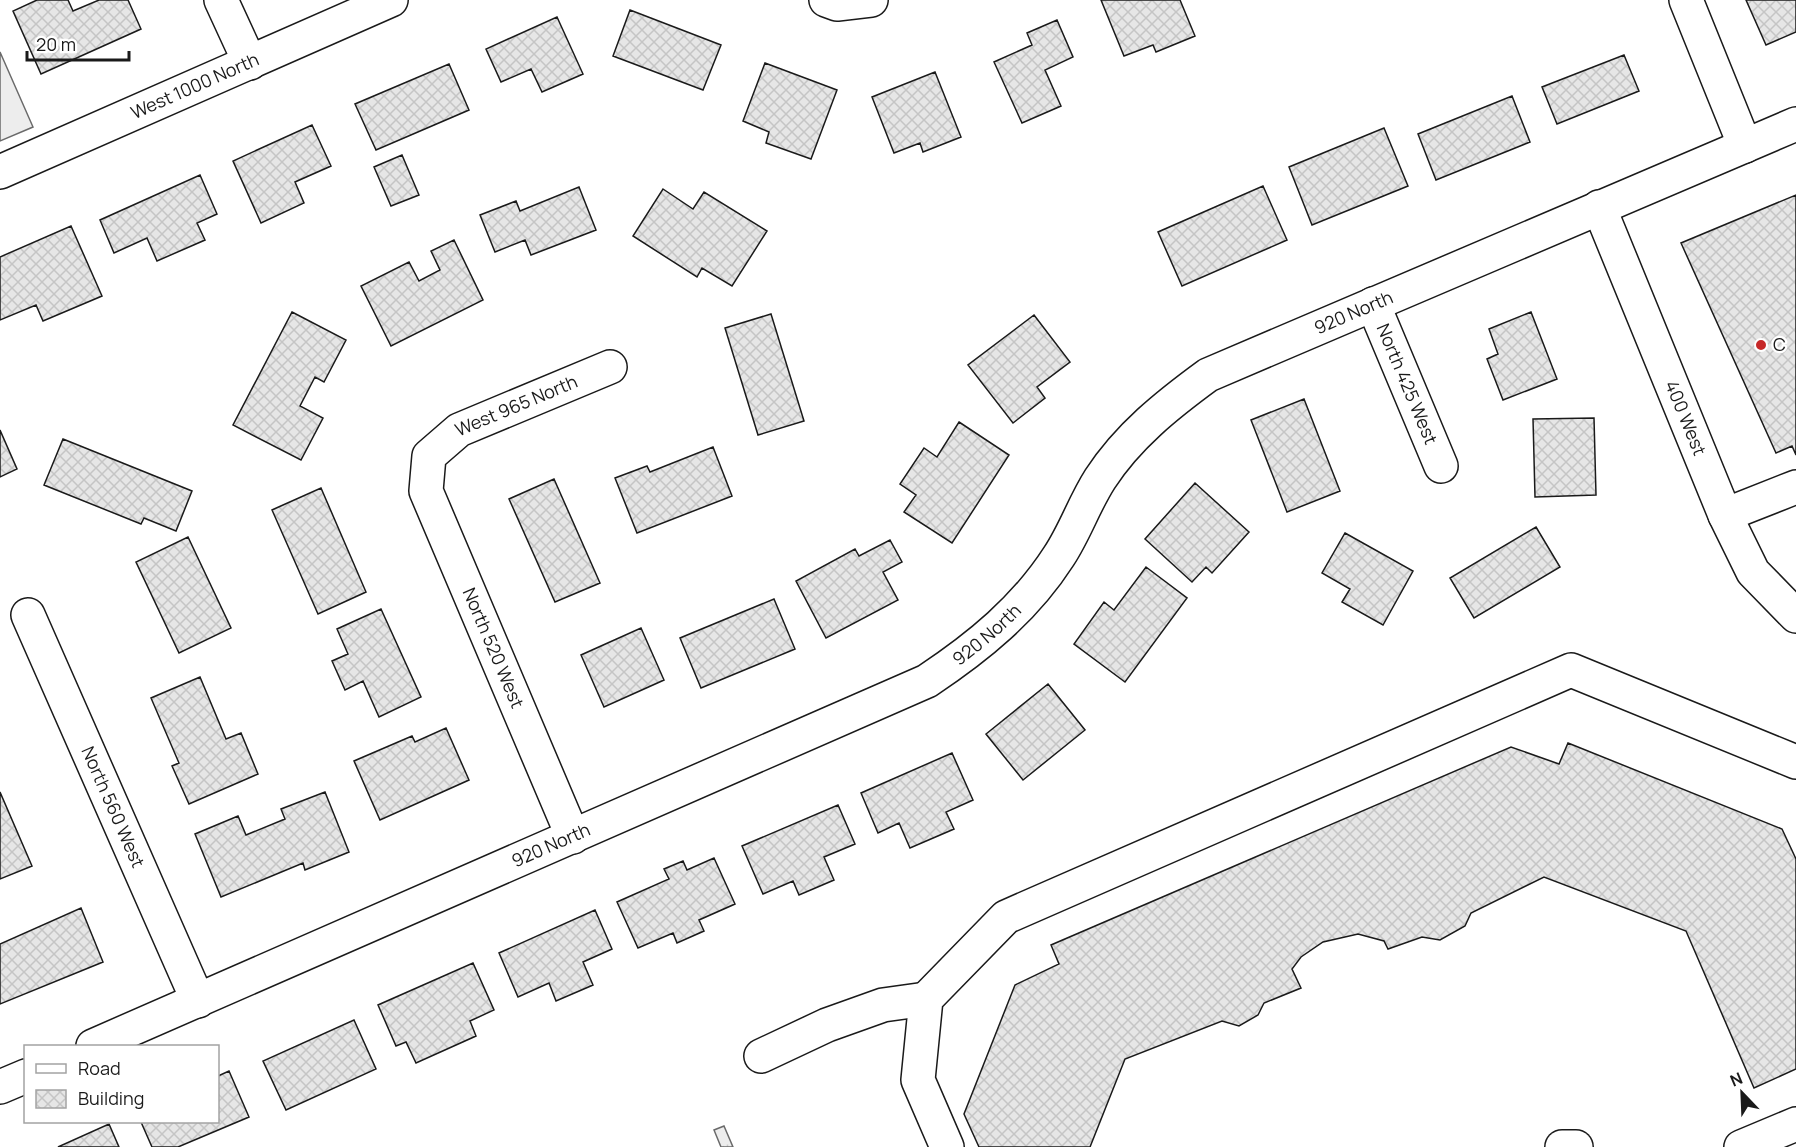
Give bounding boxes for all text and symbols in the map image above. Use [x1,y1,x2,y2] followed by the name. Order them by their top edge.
[27,24,129,62] scale bar
[36,32,76,56] text: 20 m
[127,47,262,124] street label: West 1000 North
[1310,284,1396,339] street label: 920 North
[1372,320,1444,448] street label: North 425 West
[1773,332,1786,356] place label: C
[1754,338,1768,352] marker: C
[451,369,581,441] street label: West 965 North
[1660,376,1712,459] street label: 400 West
[458,584,530,711] street label: North 520 West
[947,598,1026,670] street label: 920 North
[76,742,151,871] street label: North 560 West
[508,817,594,872] street label: 920 North
[24,1045,219,1123] legend
[78,1056,121,1080] text: Road
[1712,1063,1772,1123] north arrow
[1727,1067,1746,1092] text: N
[78,1086,144,1110] text: Building

